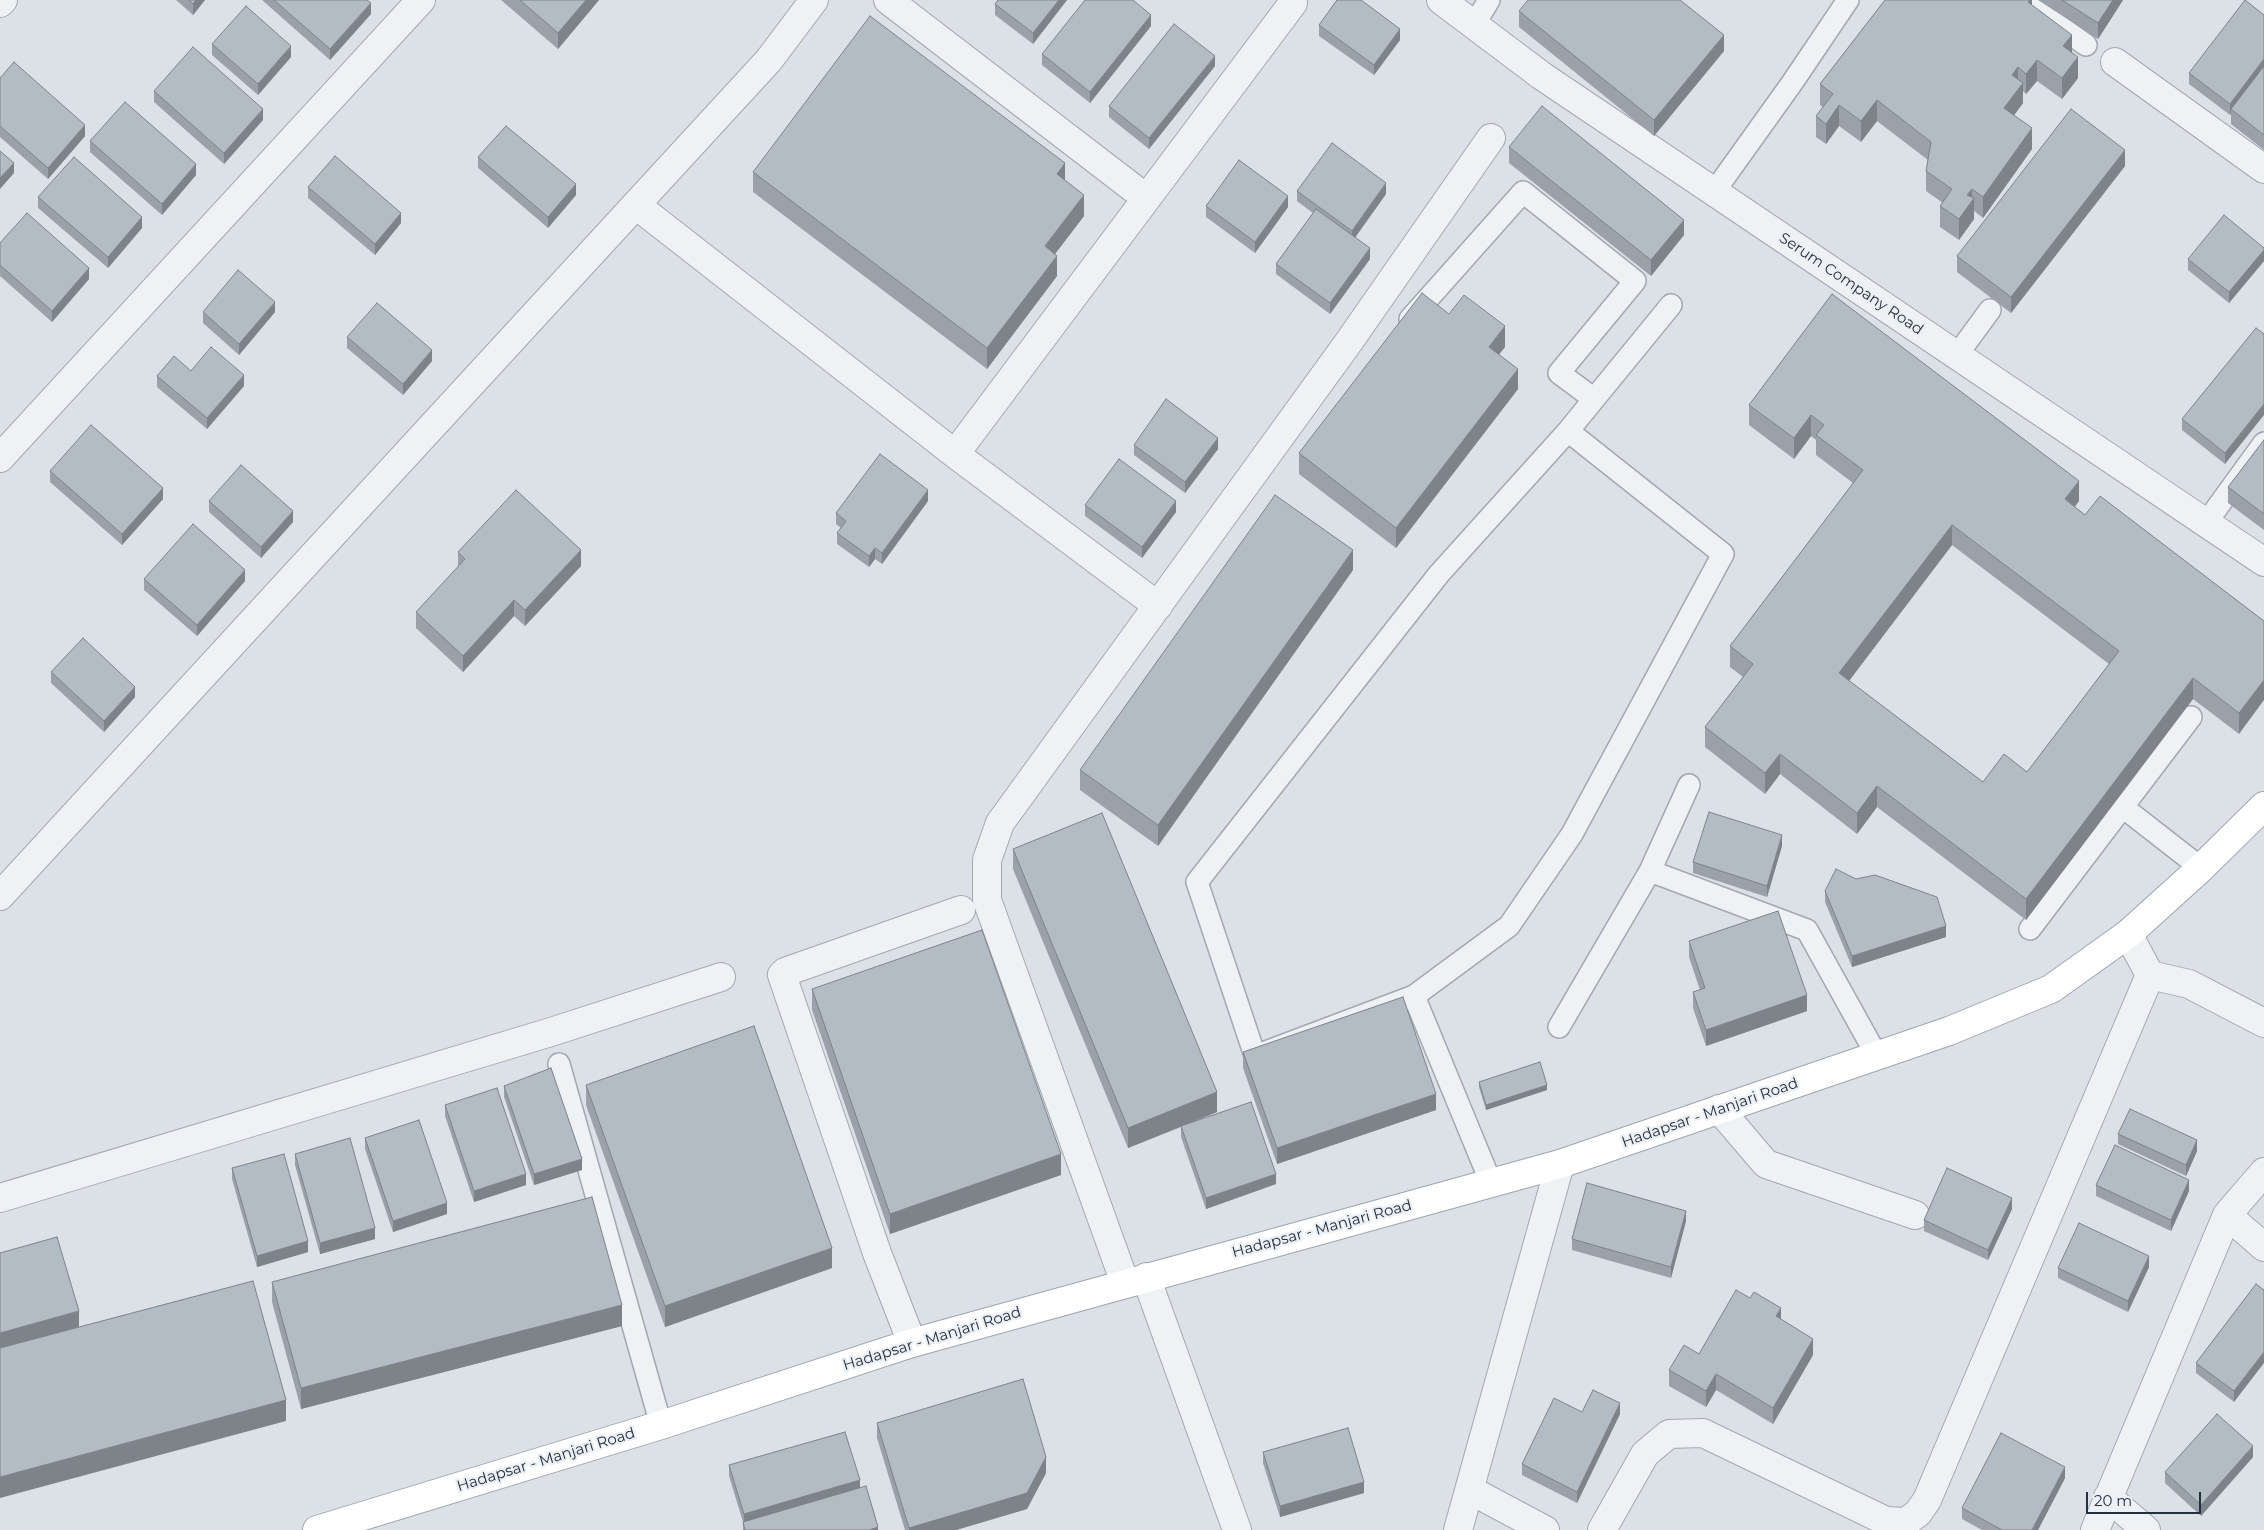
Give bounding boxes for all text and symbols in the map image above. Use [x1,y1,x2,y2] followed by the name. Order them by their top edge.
[1776,229,1926,339] street label: Serum Company Road
[1619,1074,1801,1152] street label: Hadapsar - Manjari Road
[1230,1196,1414,1262] street label: Hadapsar - Manjari Road
[841,1303,1023,1375] street label: Hadapsar - Manjari Road
[455,1424,637,1496] street label: Hadapsar - Manjari Road
[2089,1482,2204,1514] scale bar
[2094,1491,2132,1510] text: 20 m

